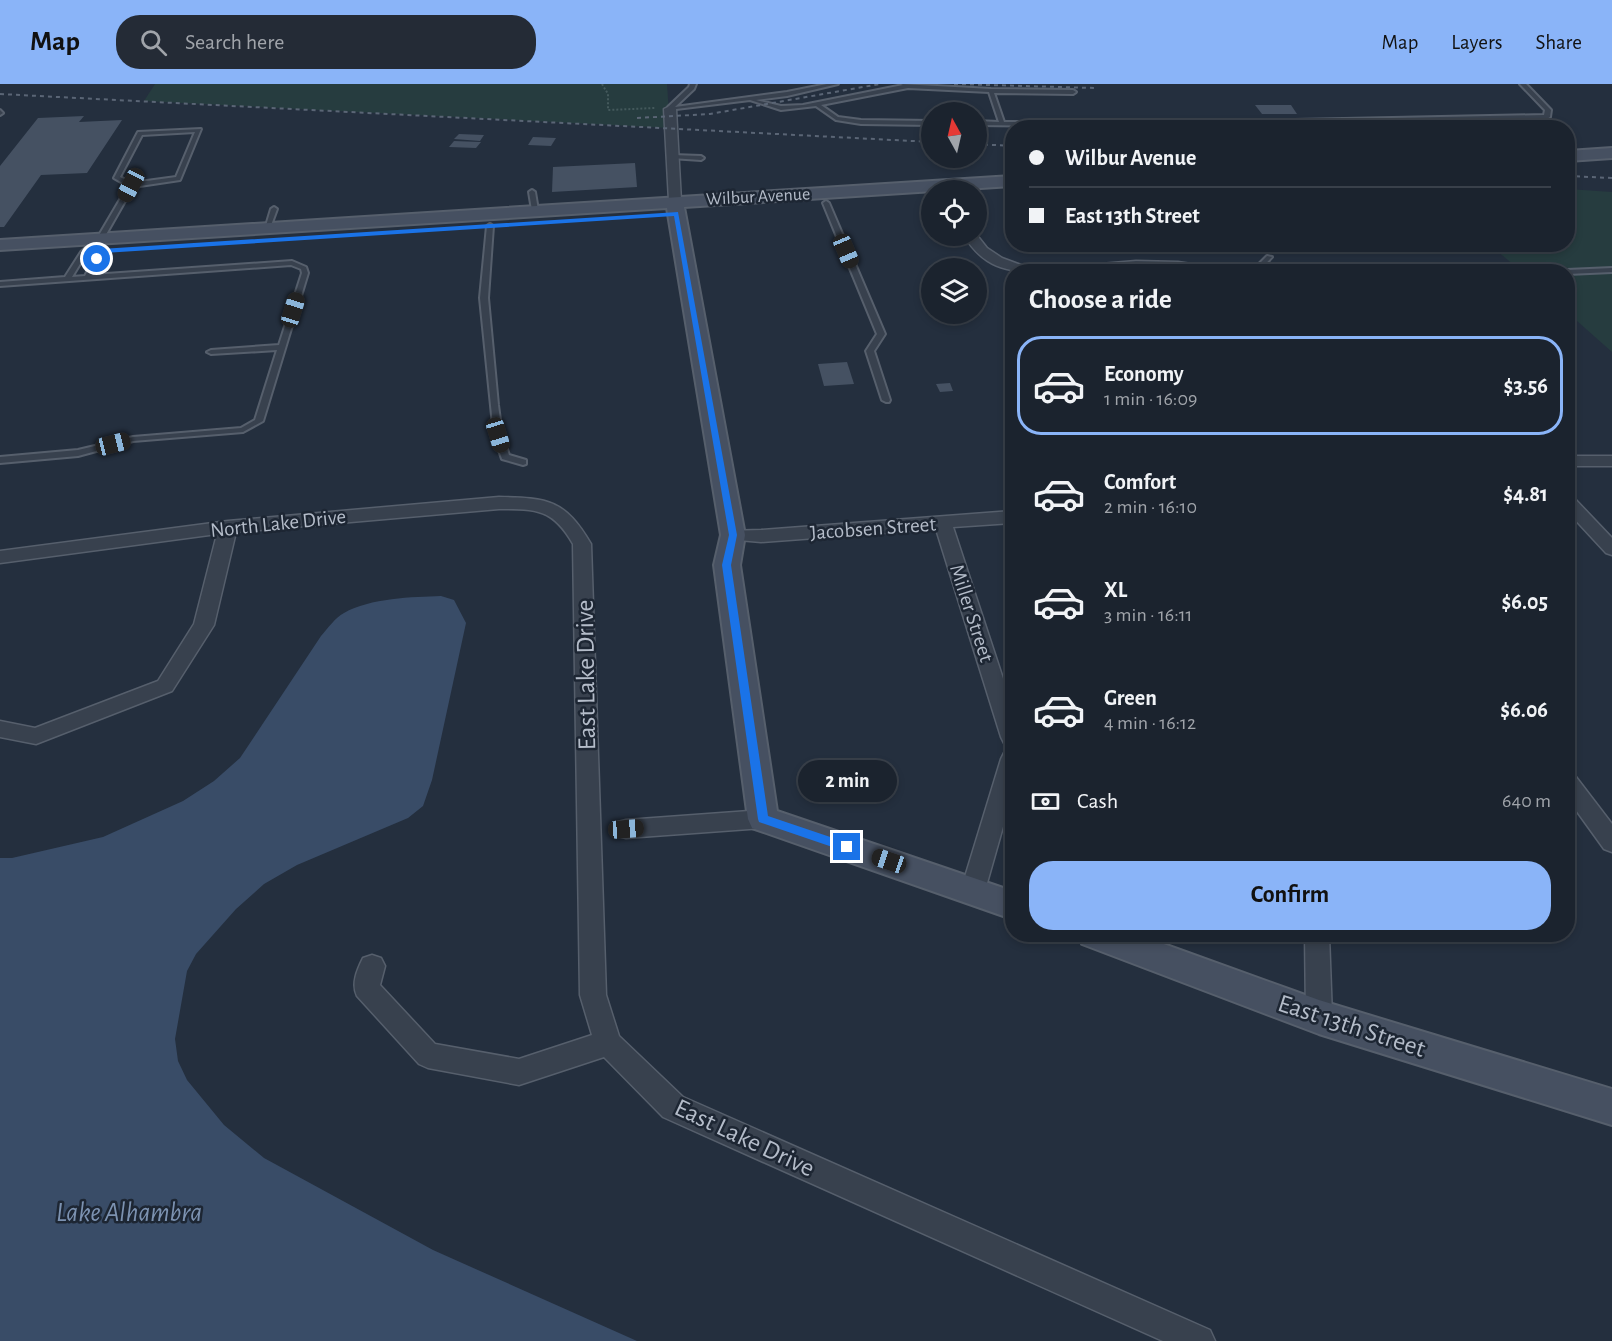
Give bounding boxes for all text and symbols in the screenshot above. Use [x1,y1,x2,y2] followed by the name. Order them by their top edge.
[116,15,536,69] search box
[137,26,170,59] icon: search
[30,28,80,56] text: Map
[185,31,284,53] text: Search here
[1382,32,1418,53] text: Map
[1451,32,1502,53] text: Layers
[1535,32,1582,53] text: Share
[921,102,987,168] north arrow
[921,102,987,324] map controls
[1065,147,1196,169] text: Wilbur Avenue
[115,165,147,205] car
[921,180,987,246] button: locate
[705,185,811,209] street label: Wilbur Avenue
[1065,205,1200,227] text: East 13th Street
[831,231,861,271] car
[83,245,110,272] route start
[921,258,987,324] button: layers
[1029,286,1172,313] text: Choose a ride
[279,290,307,330] car
[1032,359,1086,413] icon: car
[1104,363,1184,385] text: Economy
[1503,375,1548,397] text: $3.56
[1104,389,1197,409] text: 1 min · 16:09
[484,415,512,455] car
[93,431,133,457] car
[1032,467,1086,521] icon: car
[1104,471,1176,493] text: Comfort
[1503,483,1548,505] text: $4.81
[1104,497,1197,517] text: 2 min · 16:10
[209,506,347,541] street label: North Lake Drive
[809,514,937,543] street label: Jacobsen Street
[946,562,997,665] street label: Miller Street
[1032,575,1086,629] icon: car
[1104,579,1127,601] text: XL
[1501,591,1548,613] text: $6.05
[572,599,600,751] street label: East Lake Drive
[1104,605,1193,625] text: 3 min · 16:11
[1032,683,1086,737] icon: car
[1104,687,1157,709] text: Green
[1500,699,1548,721] text: $6.06
[1104,713,1196,733] text: 4 min · 16:12
[798,760,896,802] callout: 2 min
[825,771,870,791] text: 2 min
[1029,785,1062,818] icon: cash
[1077,790,1118,812] text: Cash
[1502,791,1551,811] text: 640 m
[607,819,645,839] car
[833,833,860,860] route end
[869,847,909,875] car
[1029,861,1551,930] button: Confirm
[1275,990,1429,1062] street label: East 13th Street
[671,1094,818,1182] street label: East Lake Drive
[56,1199,202,1226] water label: Lake Alhambra

